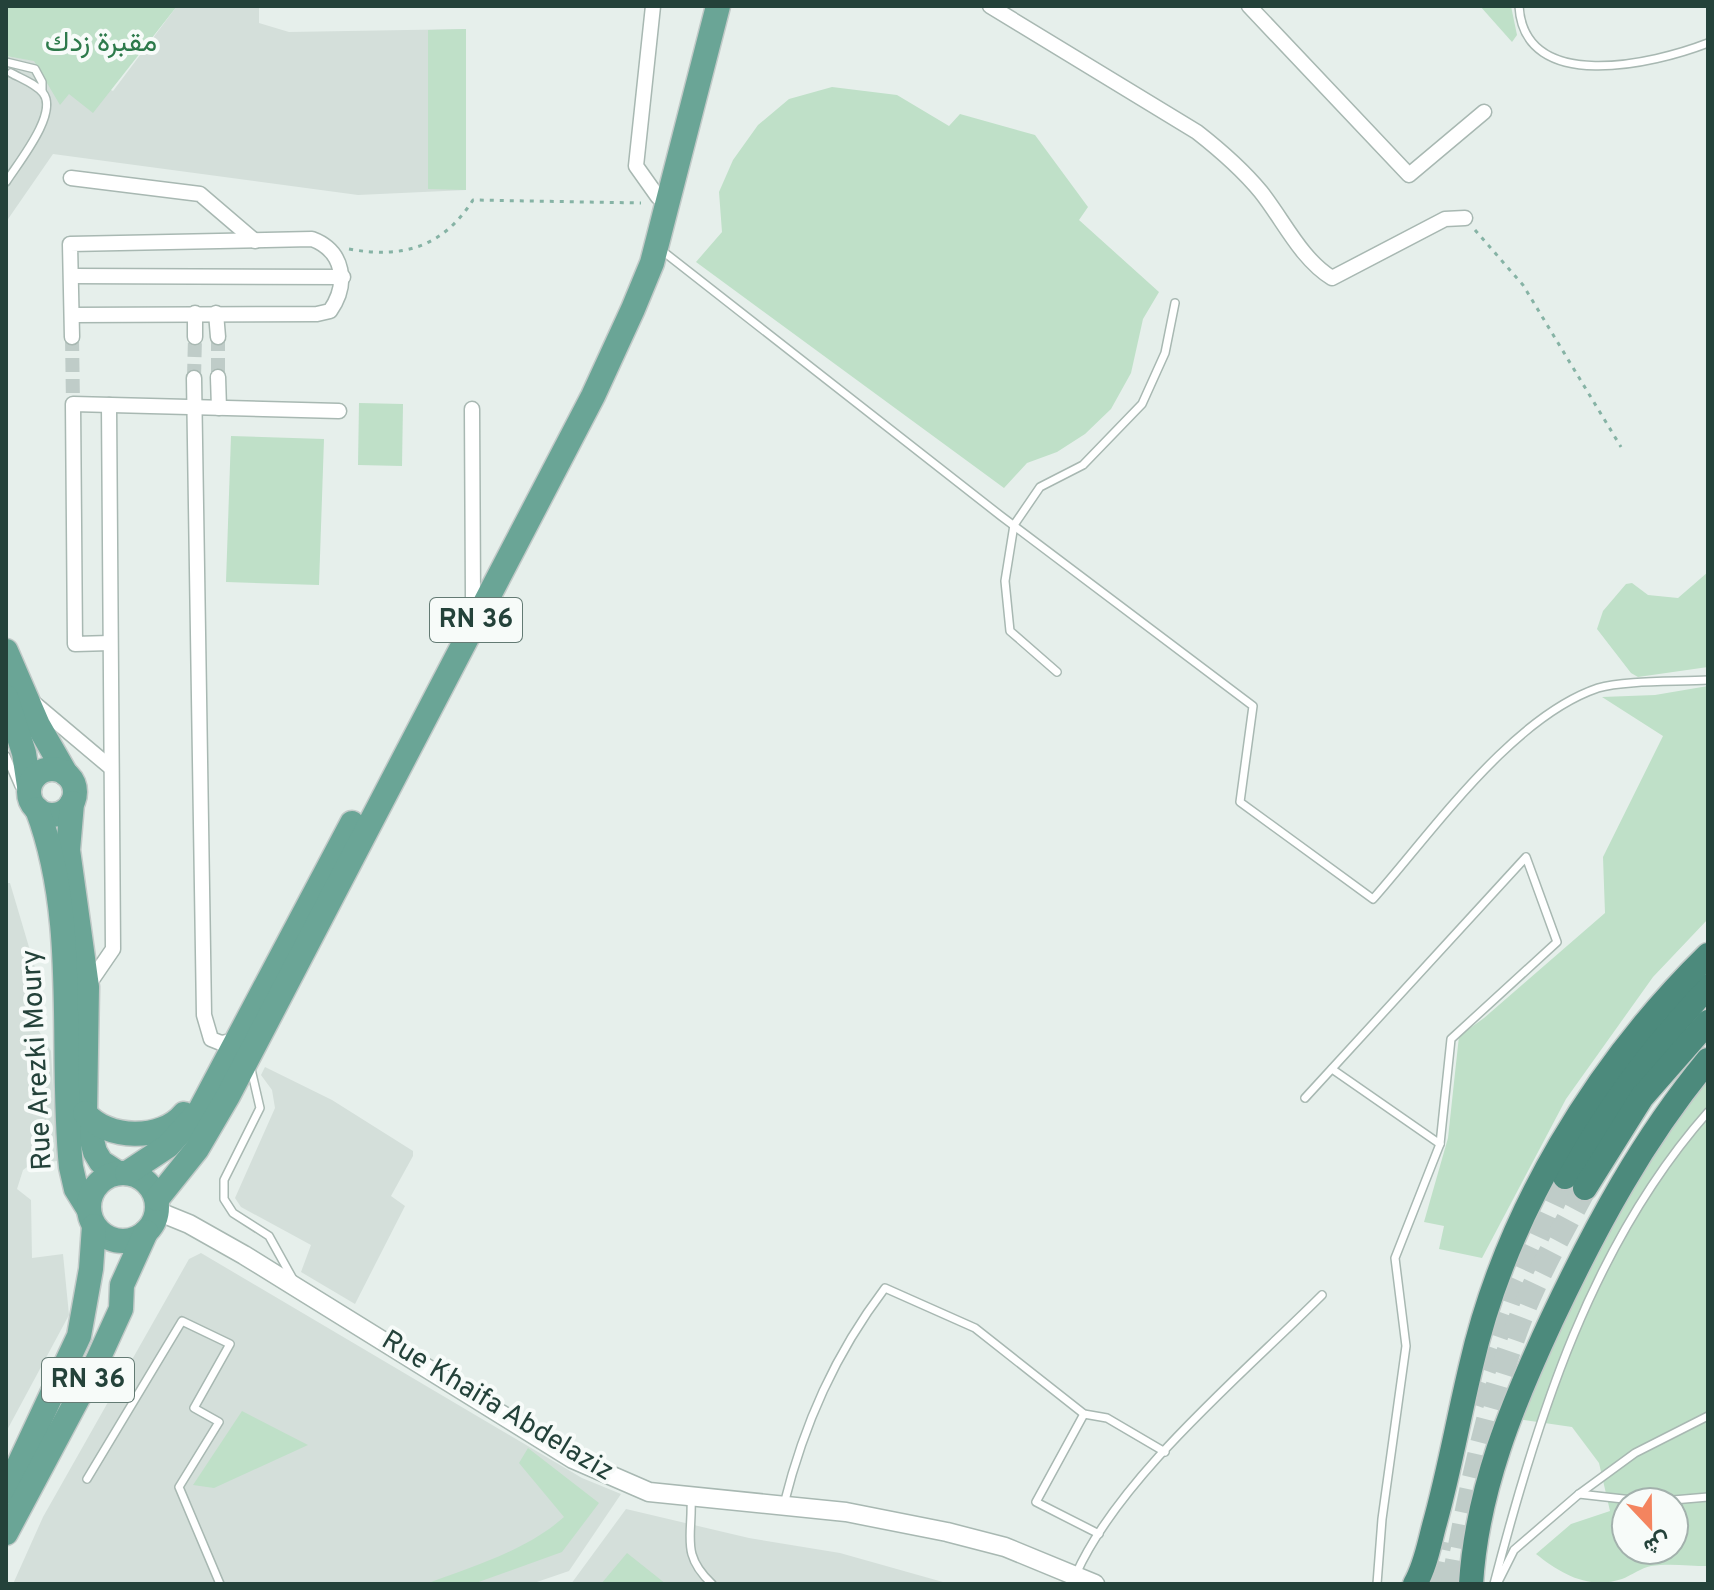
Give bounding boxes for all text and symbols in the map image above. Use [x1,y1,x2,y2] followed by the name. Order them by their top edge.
[45,26,157,62] park label: مقبرة زدك
[430,598,522,642] road number: RN 36
[14,949,62,1171] street label: Rue Arezki Moury
[374,1323,620,1491] street label: Rue Khaifa Abdelaziz
[42,1358,134,1402] road number: RN 36
[1610,1486,1690,1566] north arrow
[1639,1525,1674,1560] text: ش

